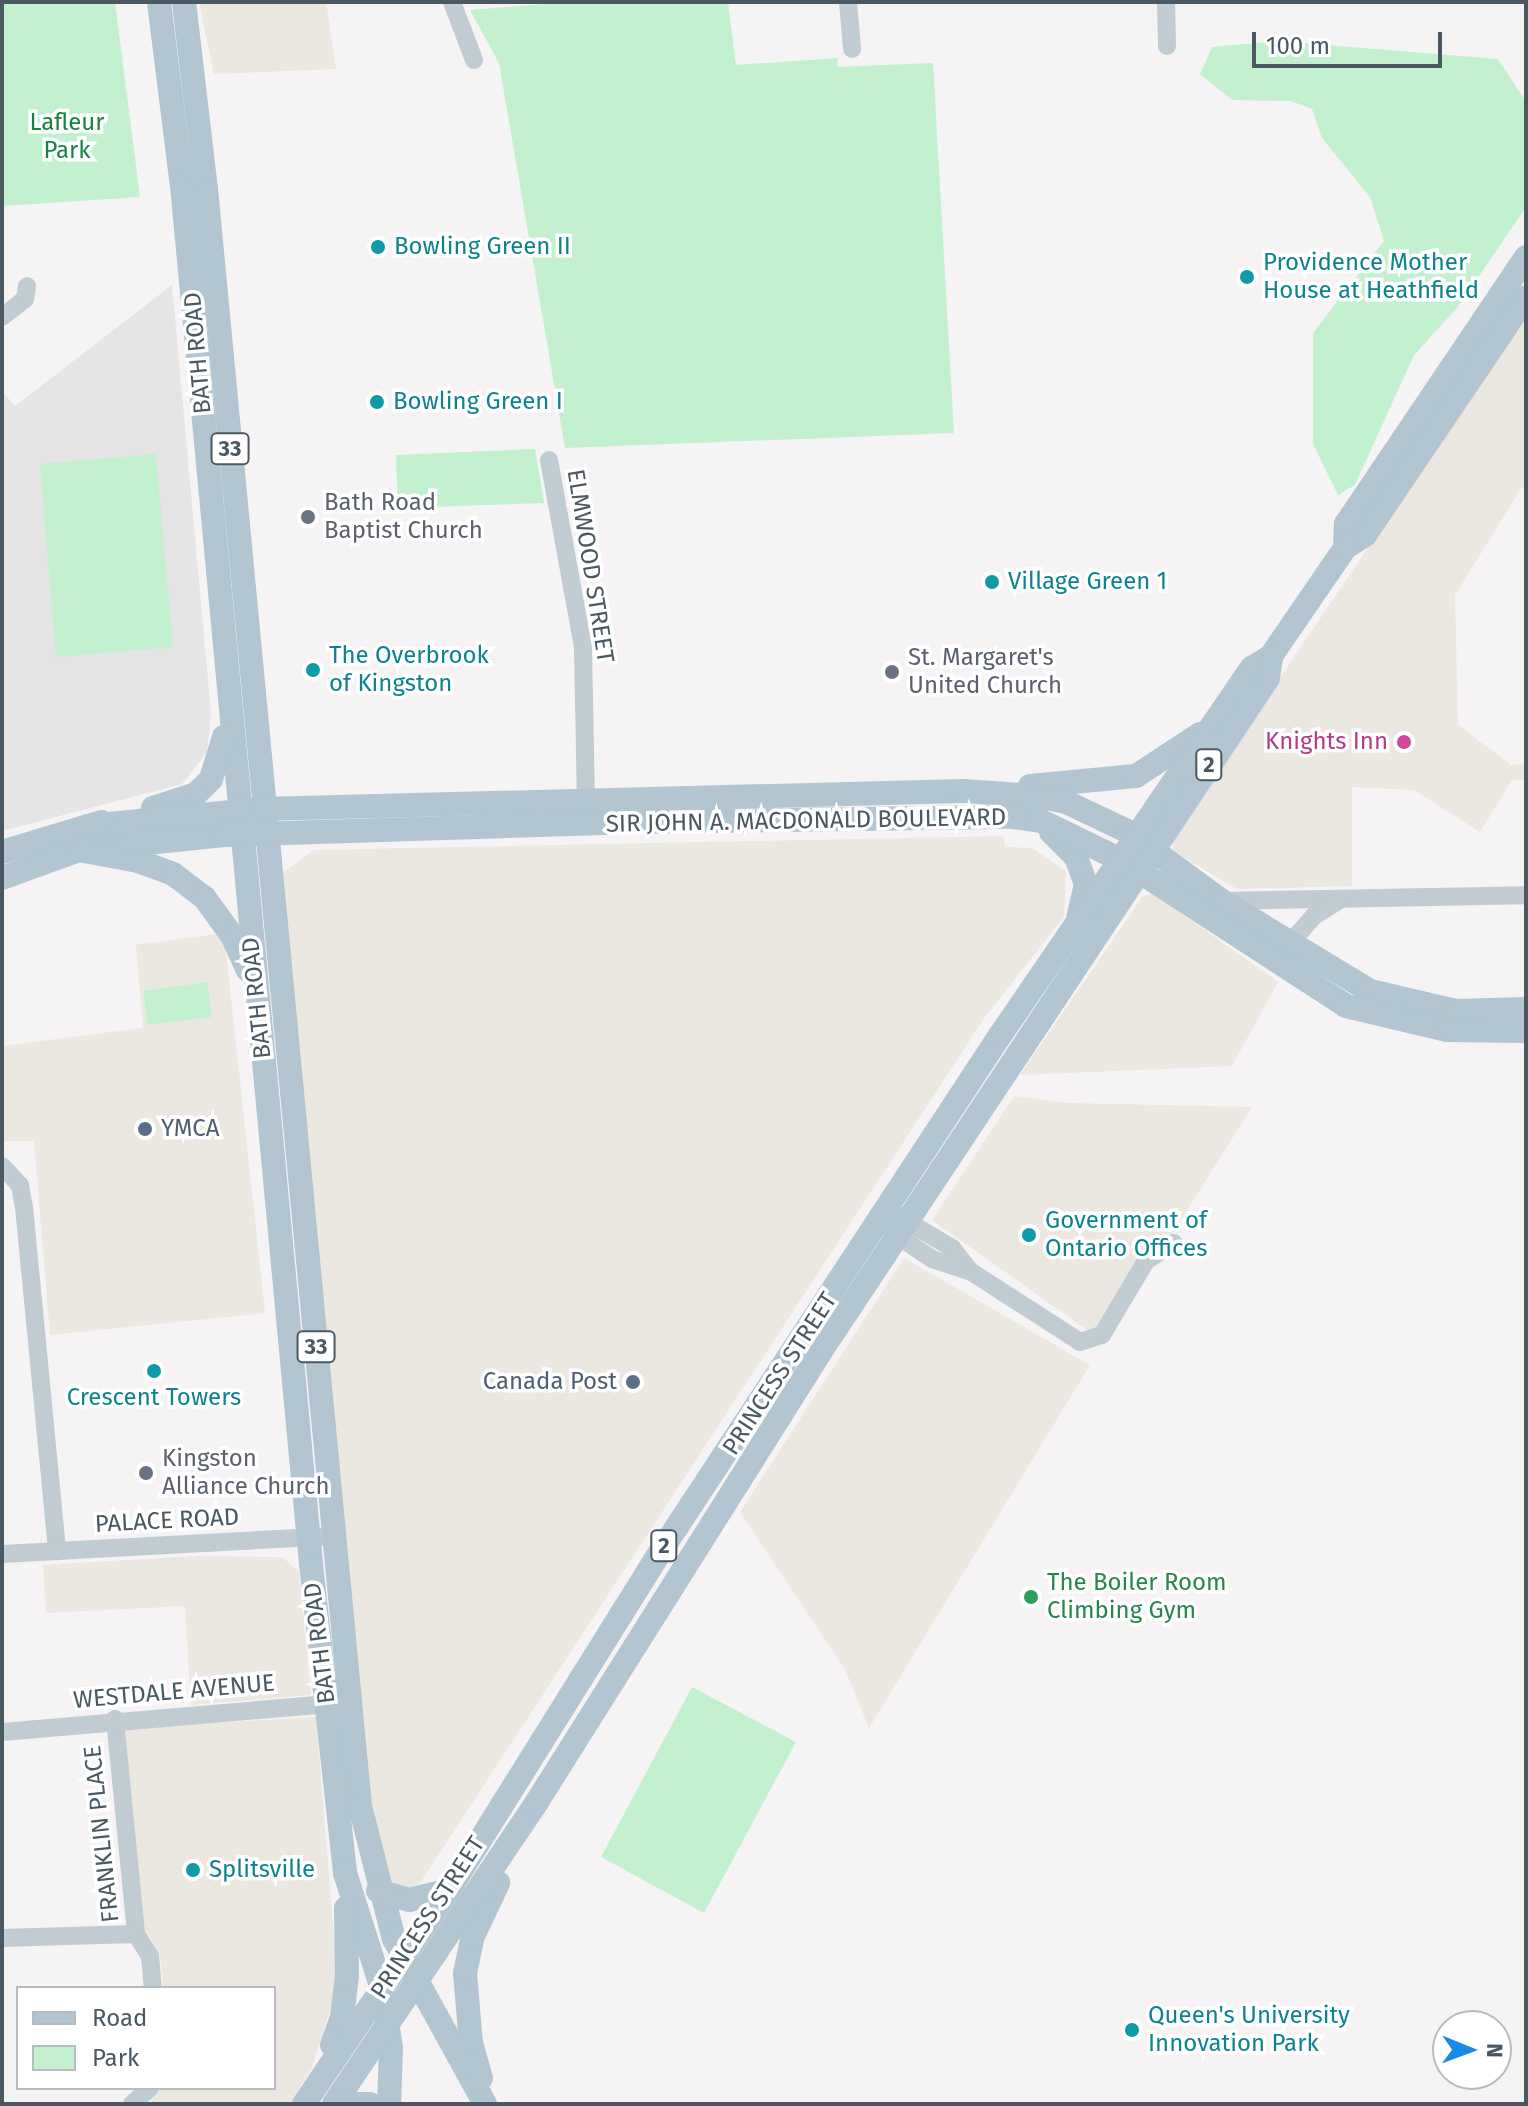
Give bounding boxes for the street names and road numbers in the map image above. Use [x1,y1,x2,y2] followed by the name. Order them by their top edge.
[178,291,218,415] street label: BATH ROAD
[210,431,250,467] road number: 33
[560,467,620,665] street label: ELMWOOD STREET
[1195,747,1223,783] road number: 2
[606,803,1006,839] street label: SIR JOHN A. MACDONALD BOULEVARD
[236,936,278,1060] street label: BATH ROAD
[717,1287,843,1461] street label: PRINCESS STREET
[296,1329,336,1365] road number: 33
[94,1503,240,1539] street label: PALACE ROAD
[650,1528,678,1564] road number: 2
[298,1581,342,1705] street label: BATH ROAD
[72,1669,276,1715] street label: WESTDALE AVENUE
[78,1744,126,1924] street label: FRANKLIN PLACE
[365,1831,491,2005] street label: PRINCESS STREET

